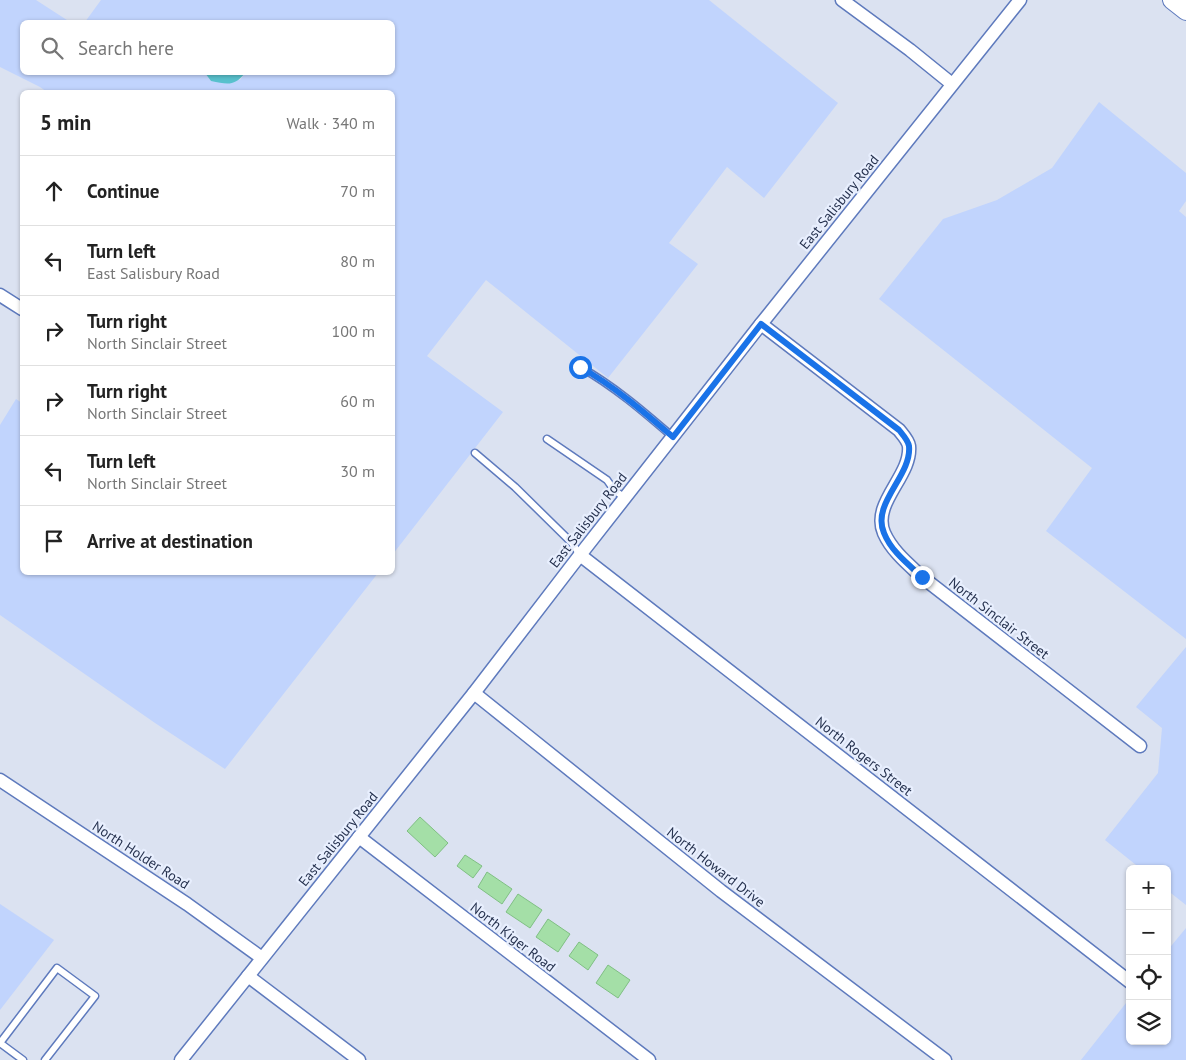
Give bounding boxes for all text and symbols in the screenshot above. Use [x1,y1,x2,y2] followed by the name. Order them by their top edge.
[20,20,395,75] search box
[38,34,66,62] icon: search
[78,36,174,60] text: Search here
[40,109,91,136] text: 5 min
[286,113,375,133] text: Walk · 340 m
[795,151,883,253] street label: East Salisbury Road
[40,177,68,205] icon: ahead
[87,179,159,203] text: Continue
[340,181,375,201] text: 70 m
[87,239,156,263] text: Turn left
[40,247,68,275] icon: left
[340,251,375,271] text: 80 m
[87,263,220,283] text: East Salisbury Road
[87,309,167,333] text: Turn right
[40,317,68,345] icon: right
[332,321,375,341] text: 100 m
[87,333,227,353] text: North Sinclair Street
[569,356,592,379] route start
[87,379,167,403] text: Turn right
[40,387,68,415] icon: right
[340,391,375,411] text: 60 m
[87,403,227,423] text: North Sinclair Street
[87,449,156,473] text: Turn left
[40,457,68,485] icon: left
[340,461,375,481] text: 30 m
[545,469,631,571] street label: East Salisbury Road
[87,473,227,493] text: North Sinclair Street
[40,527,68,555] icon: arrive
[87,529,253,553] text: Arrive at destination
[911,566,934,589] route end
[945,573,1053,663] street label: North Sinclair Street
[812,713,916,800] street label: North Rogers Street
[294,788,382,890] street label: East Salisbury Road
[89,817,193,893] street label: North Holder Road
[663,823,769,911] street label: North Howard Drive
[1126,865,1171,1045] map controls
[1126,865,1171,910] button: +
[467,898,559,976] street label: North Kiger Road
[1126,910,1171,955] button: −
[1126,955,1171,1000] button: locate
[1126,1000,1171,1045] button: layers

